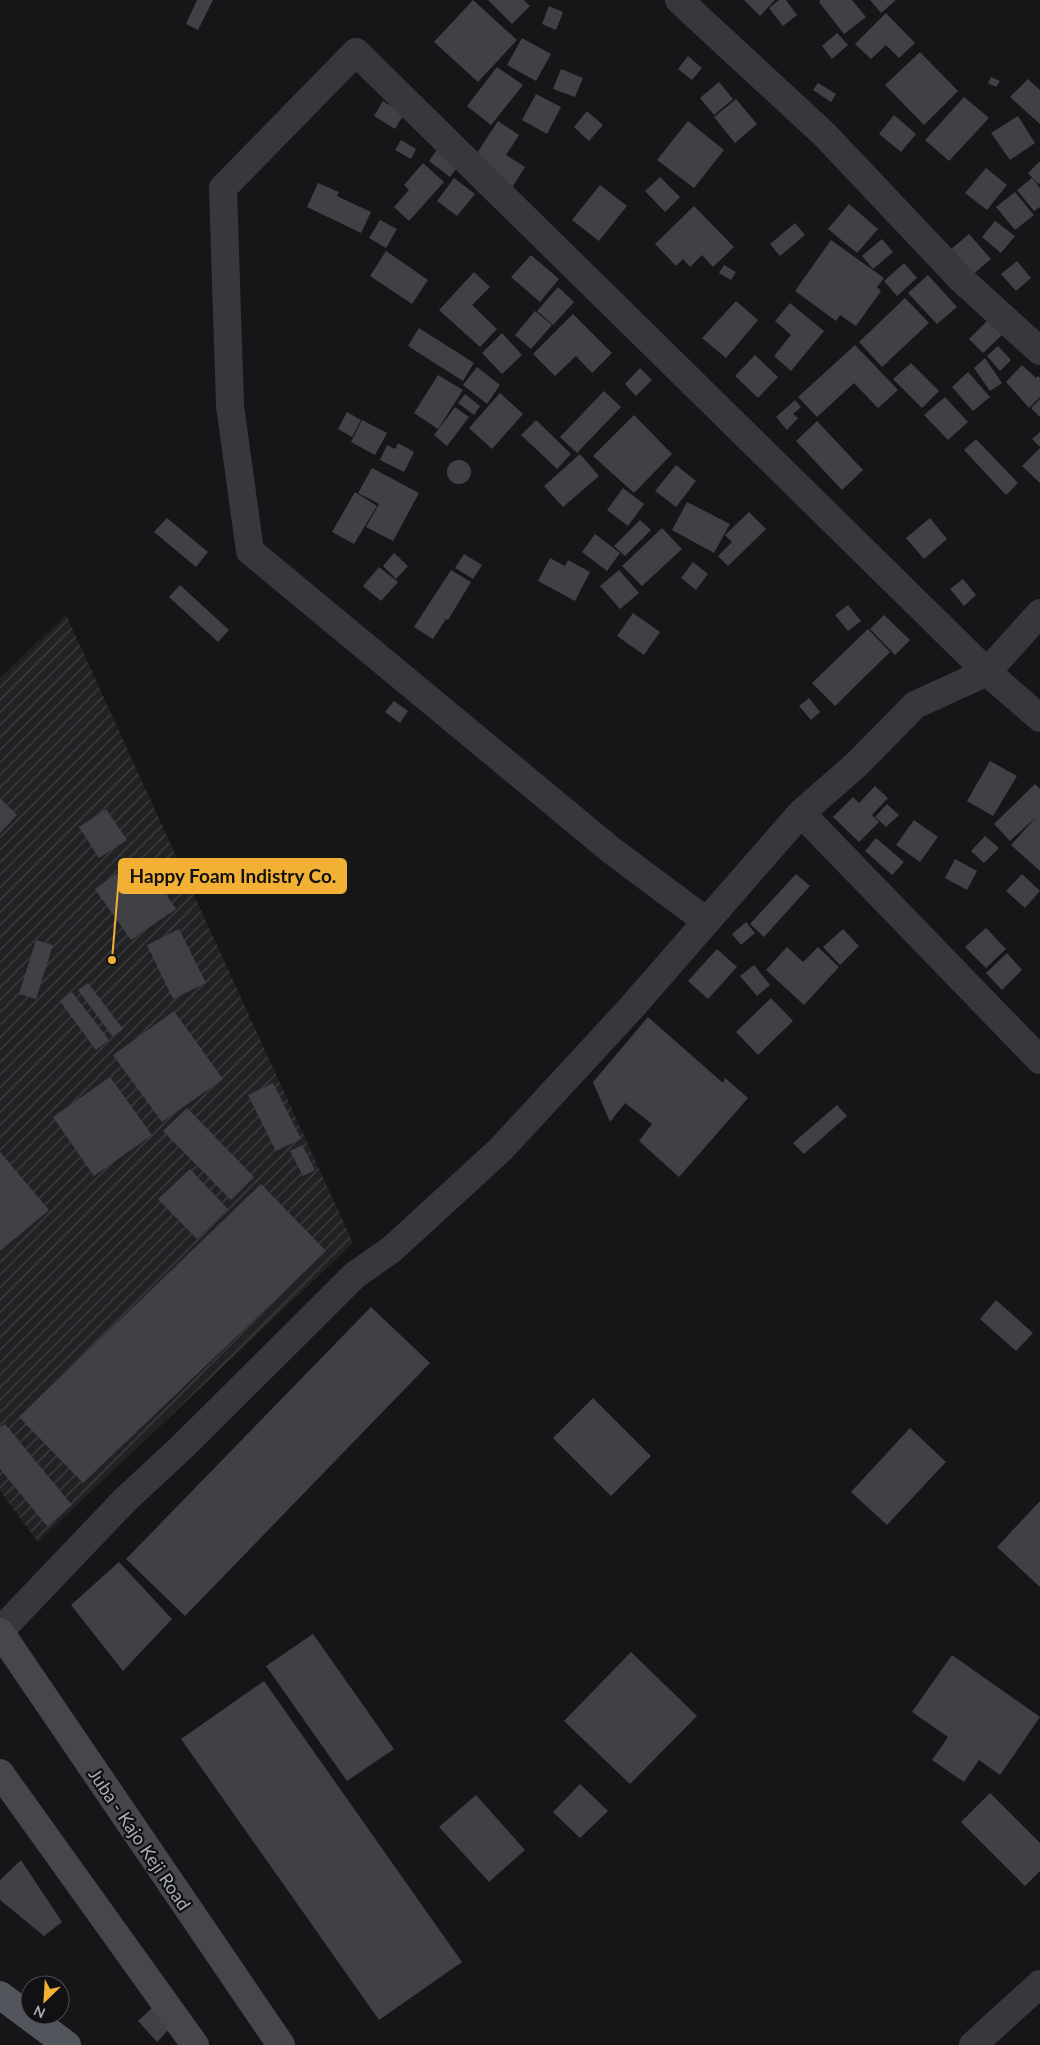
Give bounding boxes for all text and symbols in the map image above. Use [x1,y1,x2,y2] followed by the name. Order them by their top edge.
[119,859,346,893] callout: Happy Foam Indistry Co.
[130,864,336,887] text: Happy Foam Indistry Co.
[84,1764,196,1914] street label: Juba - Kajo Keji Road
[20,1975,70,2025] north arrow
[31,2002,48,2022] text: N

